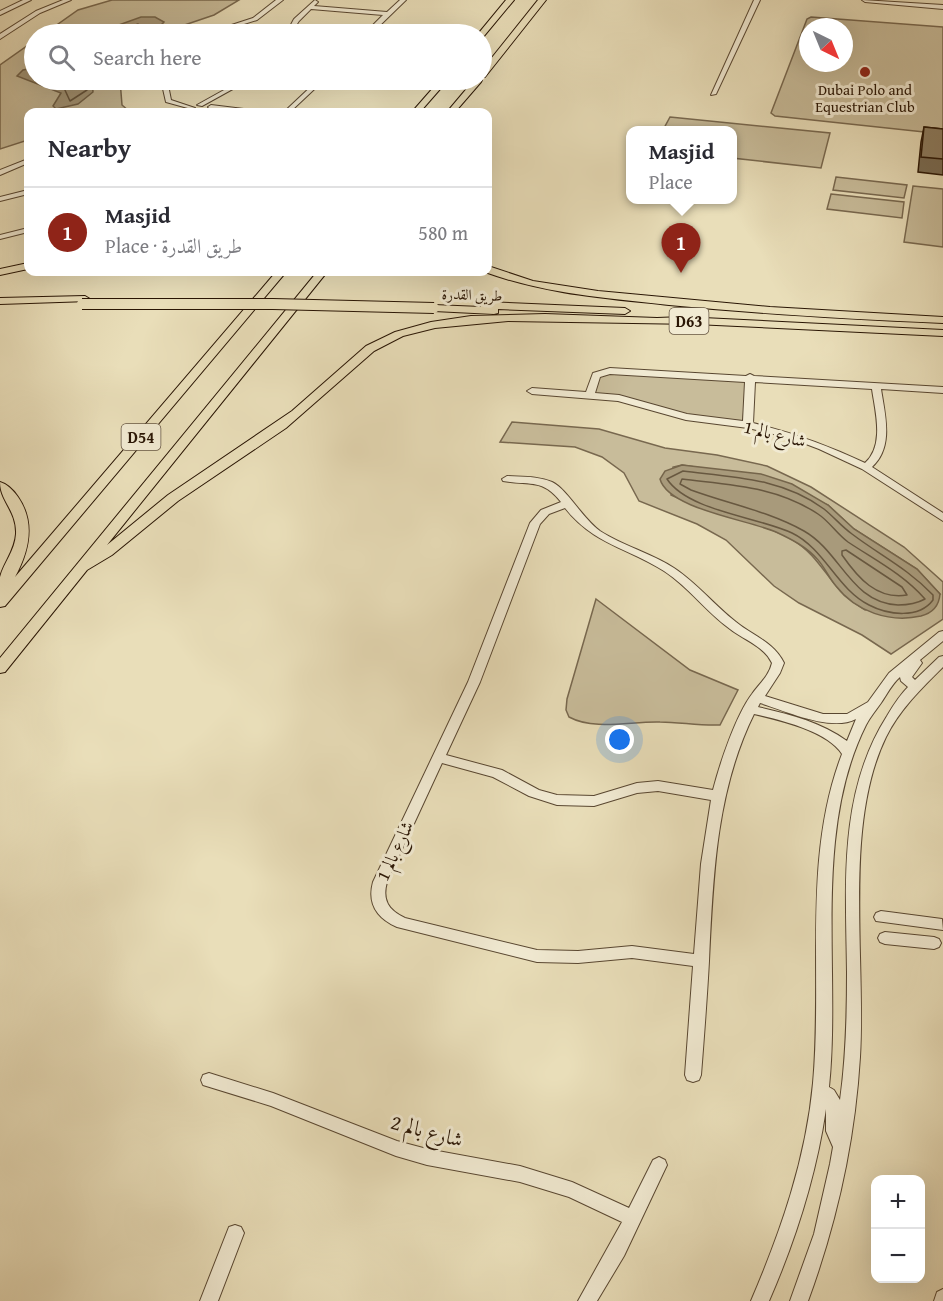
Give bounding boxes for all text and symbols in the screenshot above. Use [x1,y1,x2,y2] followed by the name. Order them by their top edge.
[799,18,853,72] north arrow
[24,24,492,90] search box
[45,41,78,74] icon: search
[93,41,202,73] text: Search here
[858,65,872,79] marker: Dubai Polo and Equestrian Club
[815,79,915,117] place label: Dubai Polo and Equestrian Club
[626,126,737,204] popup
[48,128,131,167] text: Nearby
[649,135,714,167] text: Masjid
[649,167,693,196] text: Place
[105,199,171,231] text: Masjid
[62,218,73,247] text: 1
[418,218,468,247] text: 580 m
[662,224,700,273] pin: 1
[105,231,242,260] text: Place · طريق القدرة
[441,283,503,306] street label: طريق القدرة
[670,308,708,334] road number: D63
[740,413,809,457] street label: شارع بالم 1
[122,424,160,450] road number: D54
[605,725,634,754] your location
[369,816,423,886] street label: شارع بالم 1
[387,1106,467,1158] street label: شارع بالم 2
[871,1175,925,1283] map controls
[871,1175,925,1229] button: +
[871,1229,925,1283] button: −

